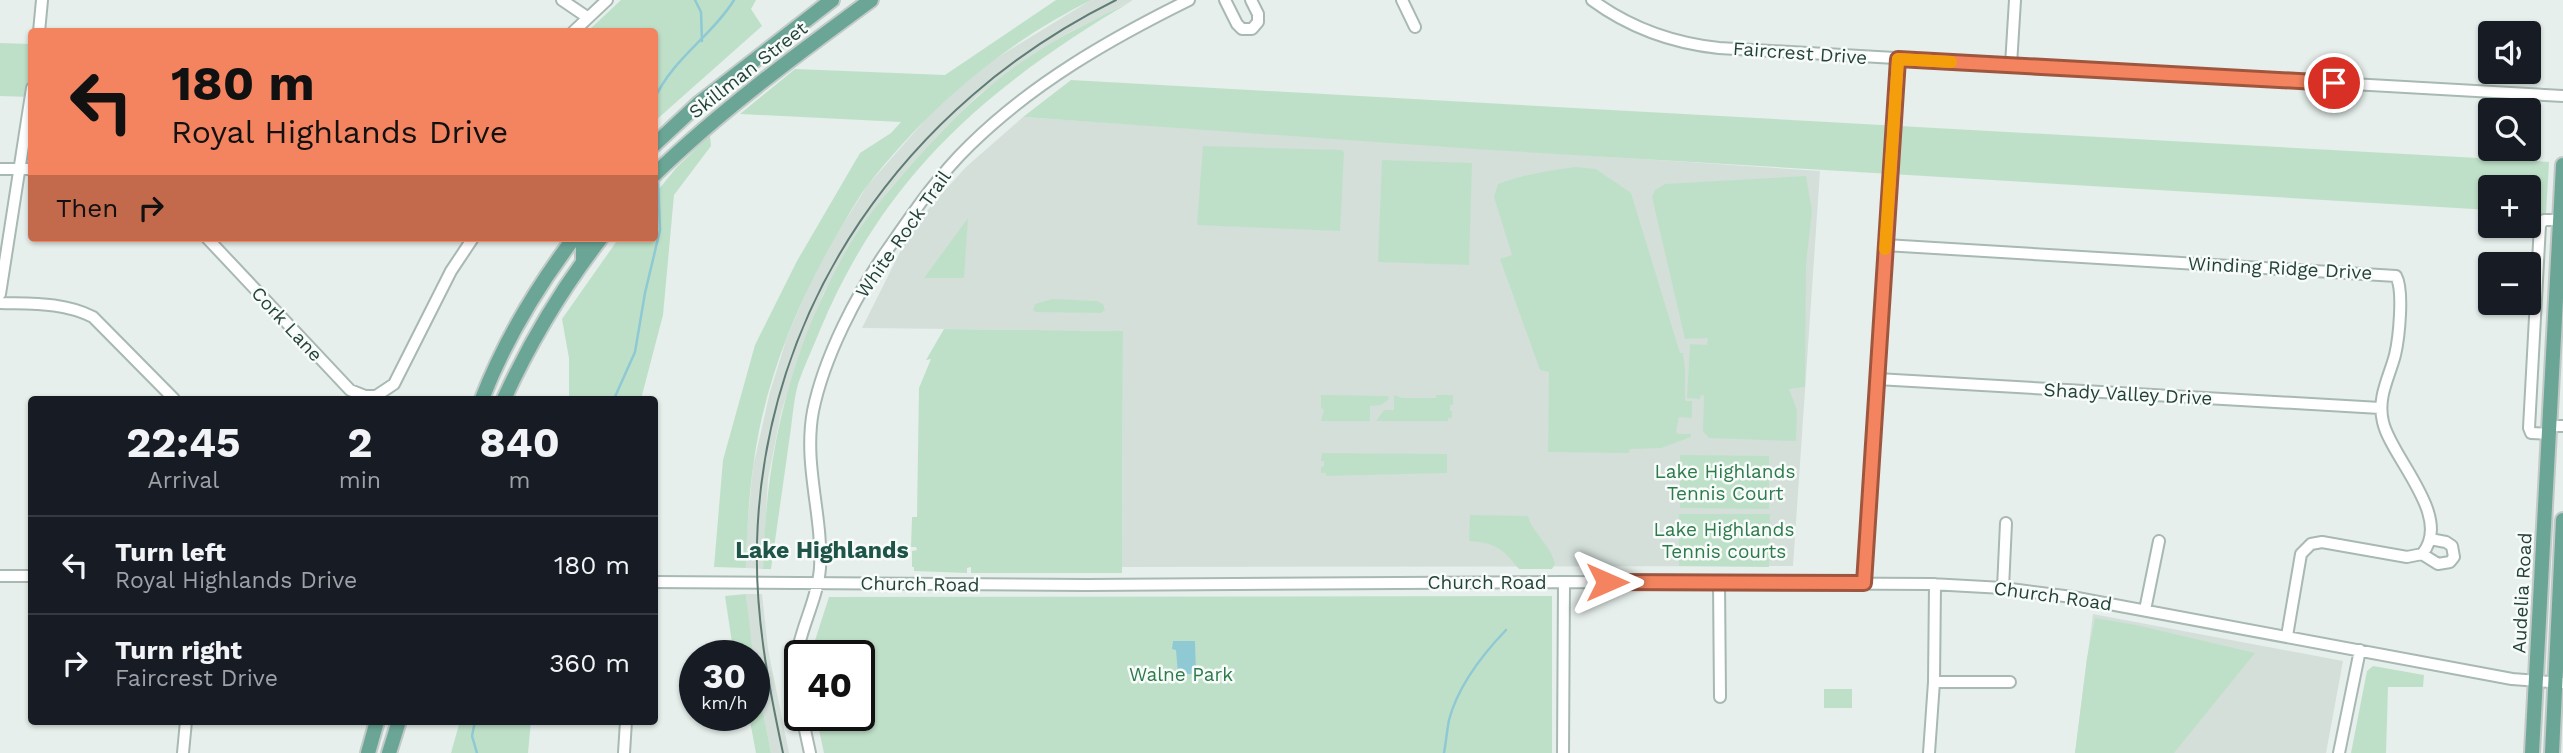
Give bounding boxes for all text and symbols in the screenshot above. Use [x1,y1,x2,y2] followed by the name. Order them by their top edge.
[684,17,812,123] street label: Skillman Street
[2478,21,2541,315] map controls
[2478,21,2541,84] button: sound
[1732,37,1868,69] street label: Faircrest Drive
[2304,53,2364,113] pin
[171,54,315,112] text: 180 m
[56,56,147,147] icon: left
[2315,64,2353,102] icon: arrive
[2478,98,2541,161] button: search
[171,113,508,151] text: Royal Highlands Drive
[850,166,956,302] street label: White Rock Trail
[2478,175,2541,238] button: +
[132,189,170,227] icon: right
[56,193,118,223] text: Then
[2187,252,2373,284] street label: Winding Ridge Drive
[2478,252,2541,315] button: −
[247,282,327,366] street label: Cork Lane
[2043,378,2213,410] street label: Shady Valley Drive
[126,418,241,467] text: 22:45
[347,418,372,467] text: 2
[479,418,560,467] text: 840
[1654,460,1796,505] park label: Lake Highlands Tennis Court
[147,467,219,494] text: Arrival
[339,467,381,494] text: min
[509,467,530,494] text: m
[1653,518,1795,563] park label: Lake Highlands Tennis courts
[2507,532,2537,654] street label: Audelia Road
[115,537,226,567] text: Turn left
[735,537,909,564] district label: Lake Highlands
[1570,545,1644,619] position arrow
[56,546,94,584] icon: left
[554,550,630,580] text: 180 m
[115,567,357,594] text: Royal Highlands Drive
[860,571,980,597] street label: Church Road
[1427,571,1547,594] street label: Church Road
[1992,576,2114,616] street label: Church Road
[115,635,242,665] text: Turn right
[784,640,875,731] speed limit sign: 40
[56,644,94,682] icon: right
[549,648,630,678] text: 360 m
[703,655,746,697] text: 30
[1129,663,1233,686] park label: Walne Park
[115,665,278,692] text: Faircrest Drive
[701,692,748,713] text: km/h

